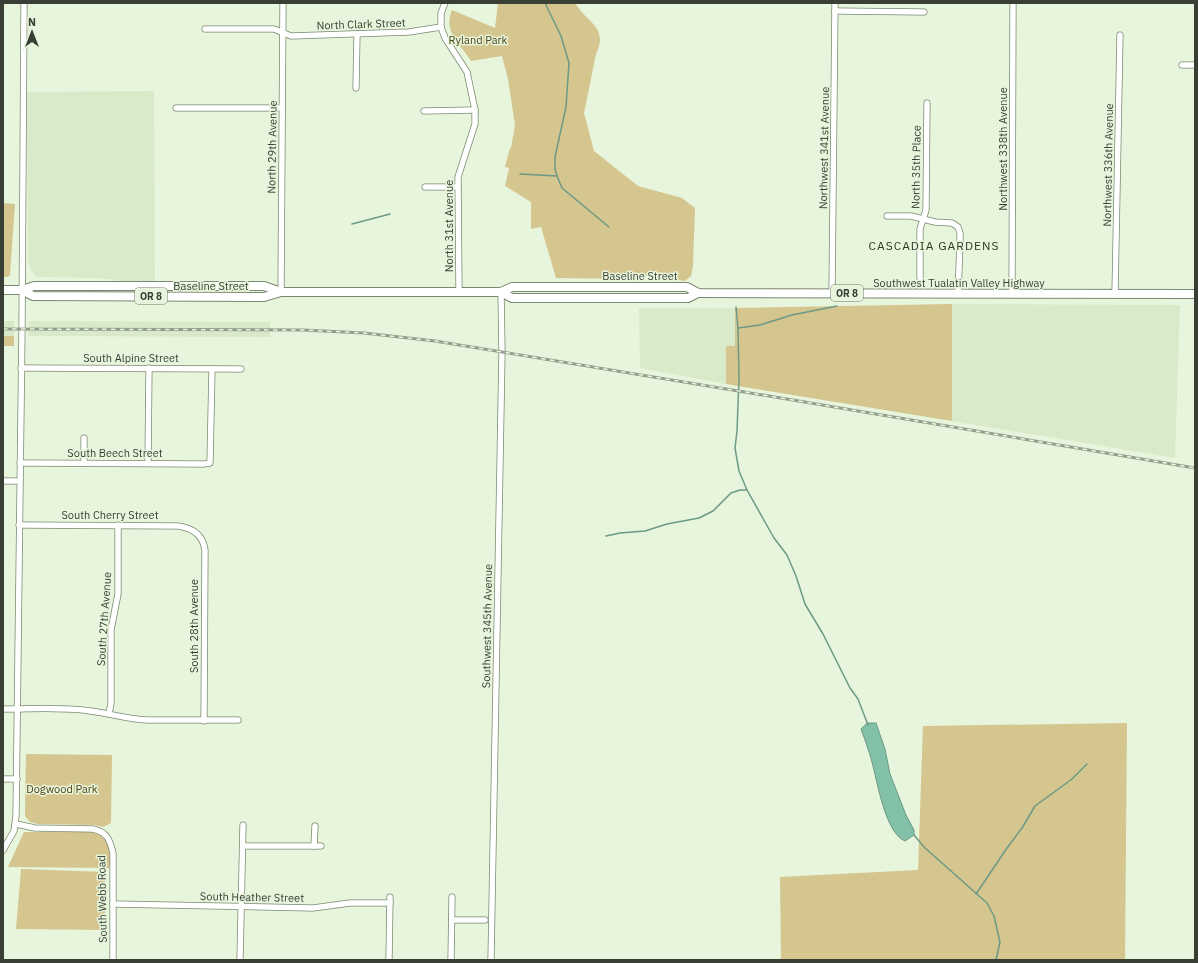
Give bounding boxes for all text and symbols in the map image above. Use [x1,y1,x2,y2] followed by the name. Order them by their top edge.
[12,12,52,52] north arrow
[28,15,36,29] text: N
[316,15,406,33] street label: North Clark Street
[449,33,508,47] park label: Ryland Park
[816,87,832,209] street label: Northwest 341st Avenue
[996,87,1010,211] street label: Northwest 338th Avenue
[264,100,280,194] street label: North 29th Avenue
[1100,103,1116,227] street label: Northwest 336th Avenue
[908,125,924,209] street label: North 35th Place
[442,180,456,272] street label: North 31st Avenue
[869,238,999,253] district label: CASCADIA GARDENS
[602,269,678,283] street label: Baseline Street
[873,276,1045,290] street label: Southwest Tualatin Valley Highway
[173,279,249,293] street label: Baseline Street
[831,285,863,301] road number: OR 8
[135,288,167,304] road number: OR 8
[83,351,179,365] street label: South Alpine Street
[67,446,163,460] street label: South Beech Street
[61,508,159,522] street label: South Cherry Street
[479,564,495,688] street label: Southwest 345th Avenue
[94,572,114,666] street label: South 27th Avenue
[187,579,201,673] street label: South 28th Avenue
[26,782,98,796] park label: Dogwood Park
[94,855,110,943] street label: South Webb Road
[200,889,304,905] street label: South Heather Street

